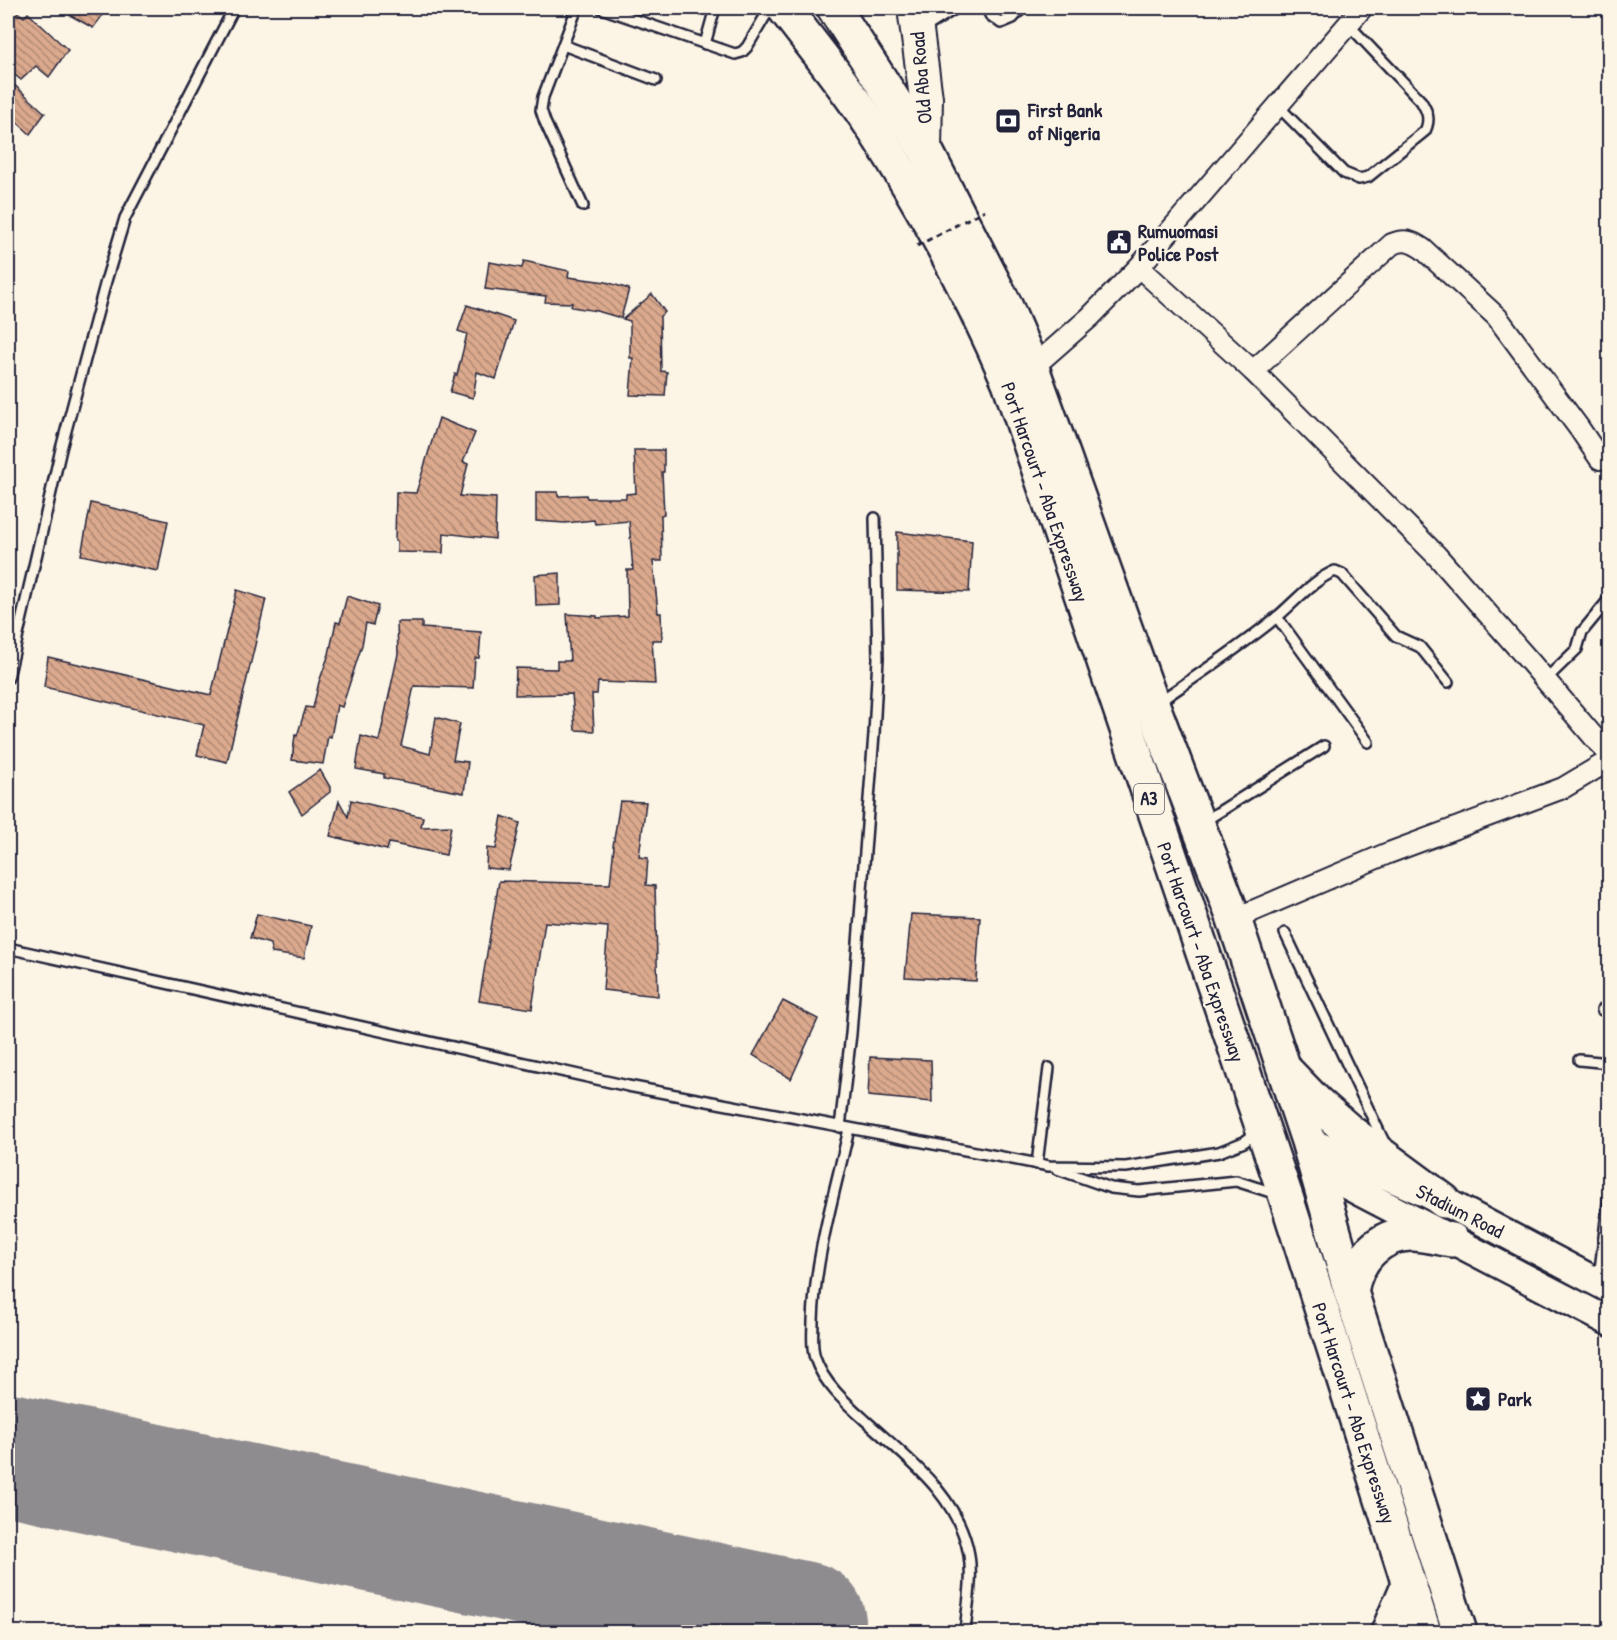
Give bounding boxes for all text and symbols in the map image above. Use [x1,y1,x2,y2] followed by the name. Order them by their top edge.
[903,31,938,125] street label: Old Aba Road
[1027,96,1103,147] place label: First Bank of Nigeria
[993,106,1023,136] bank icon: First Bank of Nigeria
[1138,217,1219,267] place label: Rumuomasi Police Post
[1104,227,1134,257] public building icon: Rumuomasi Police Post
[995,378,1096,605] street label: Port Harcourt - Aba Expressway
[1134,784,1164,814] road number: A3
[1151,838,1252,1065] street label: Port Harcourt - Aba Expressway
[1412,1177,1509,1244] street label: Stadium Road
[1306,1299,1403,1527] street label: Port Harcourt - Aba Expressway
[1463,1384,1493,1414] place icon: Park
[1498,1385,1532,1412] place label: Park

